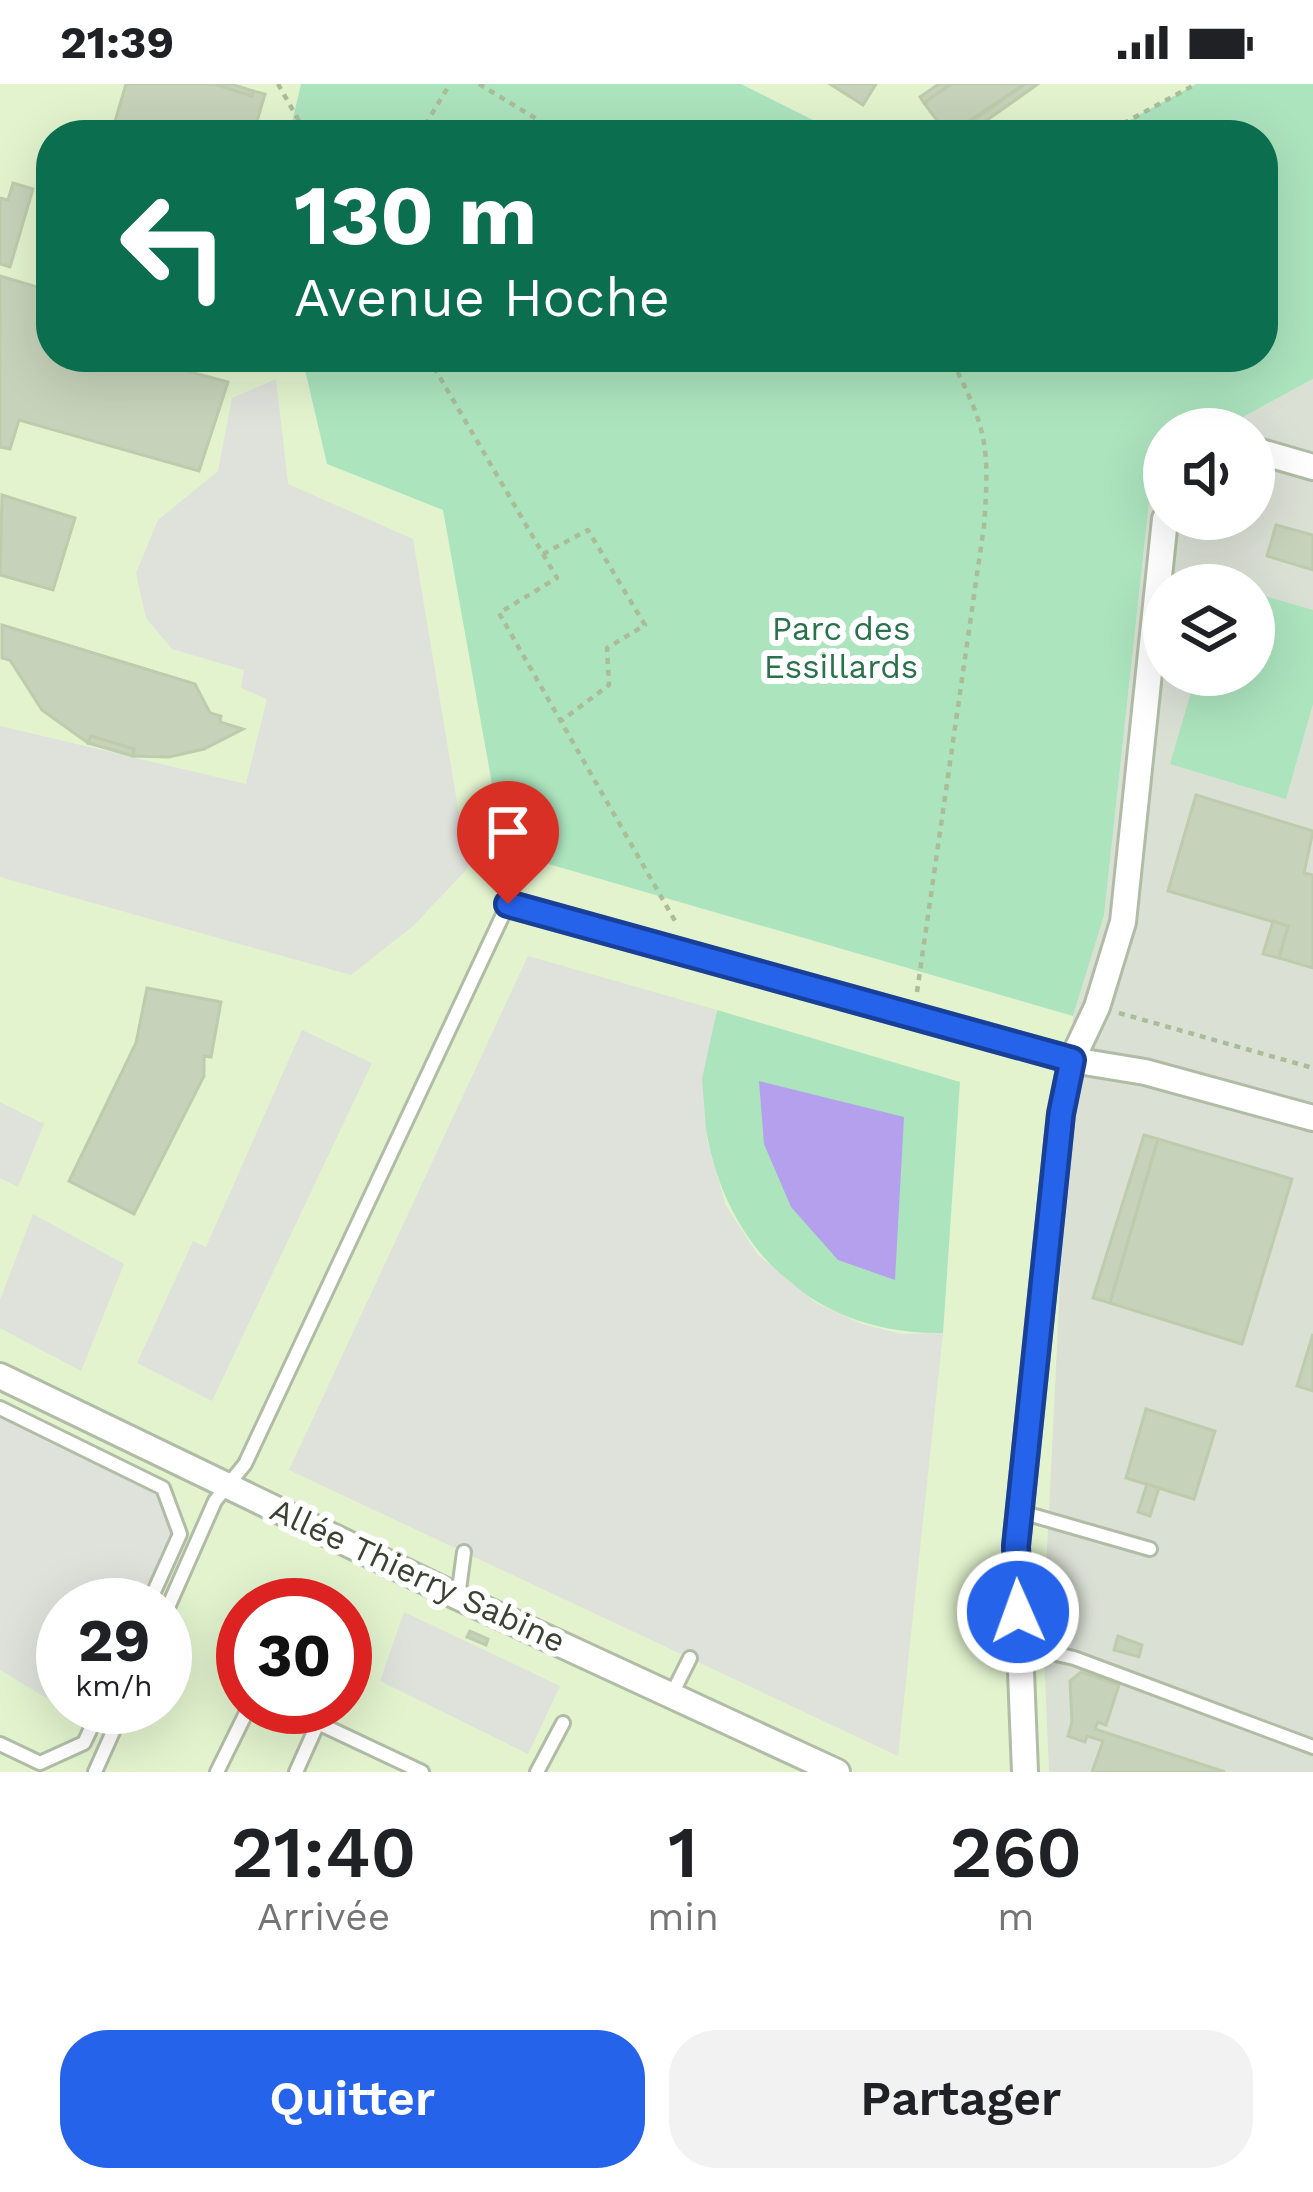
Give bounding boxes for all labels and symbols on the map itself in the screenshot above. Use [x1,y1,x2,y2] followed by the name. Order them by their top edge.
[764,609,918,686] park label: Parc des Essillards
[457,781,559,904] pin
[264,1490,572,1660] street label: Allée Thierry Sabine
[955,1549,1081,1675] position arrow
[216,1578,372,1734] speed limit sign: 30

